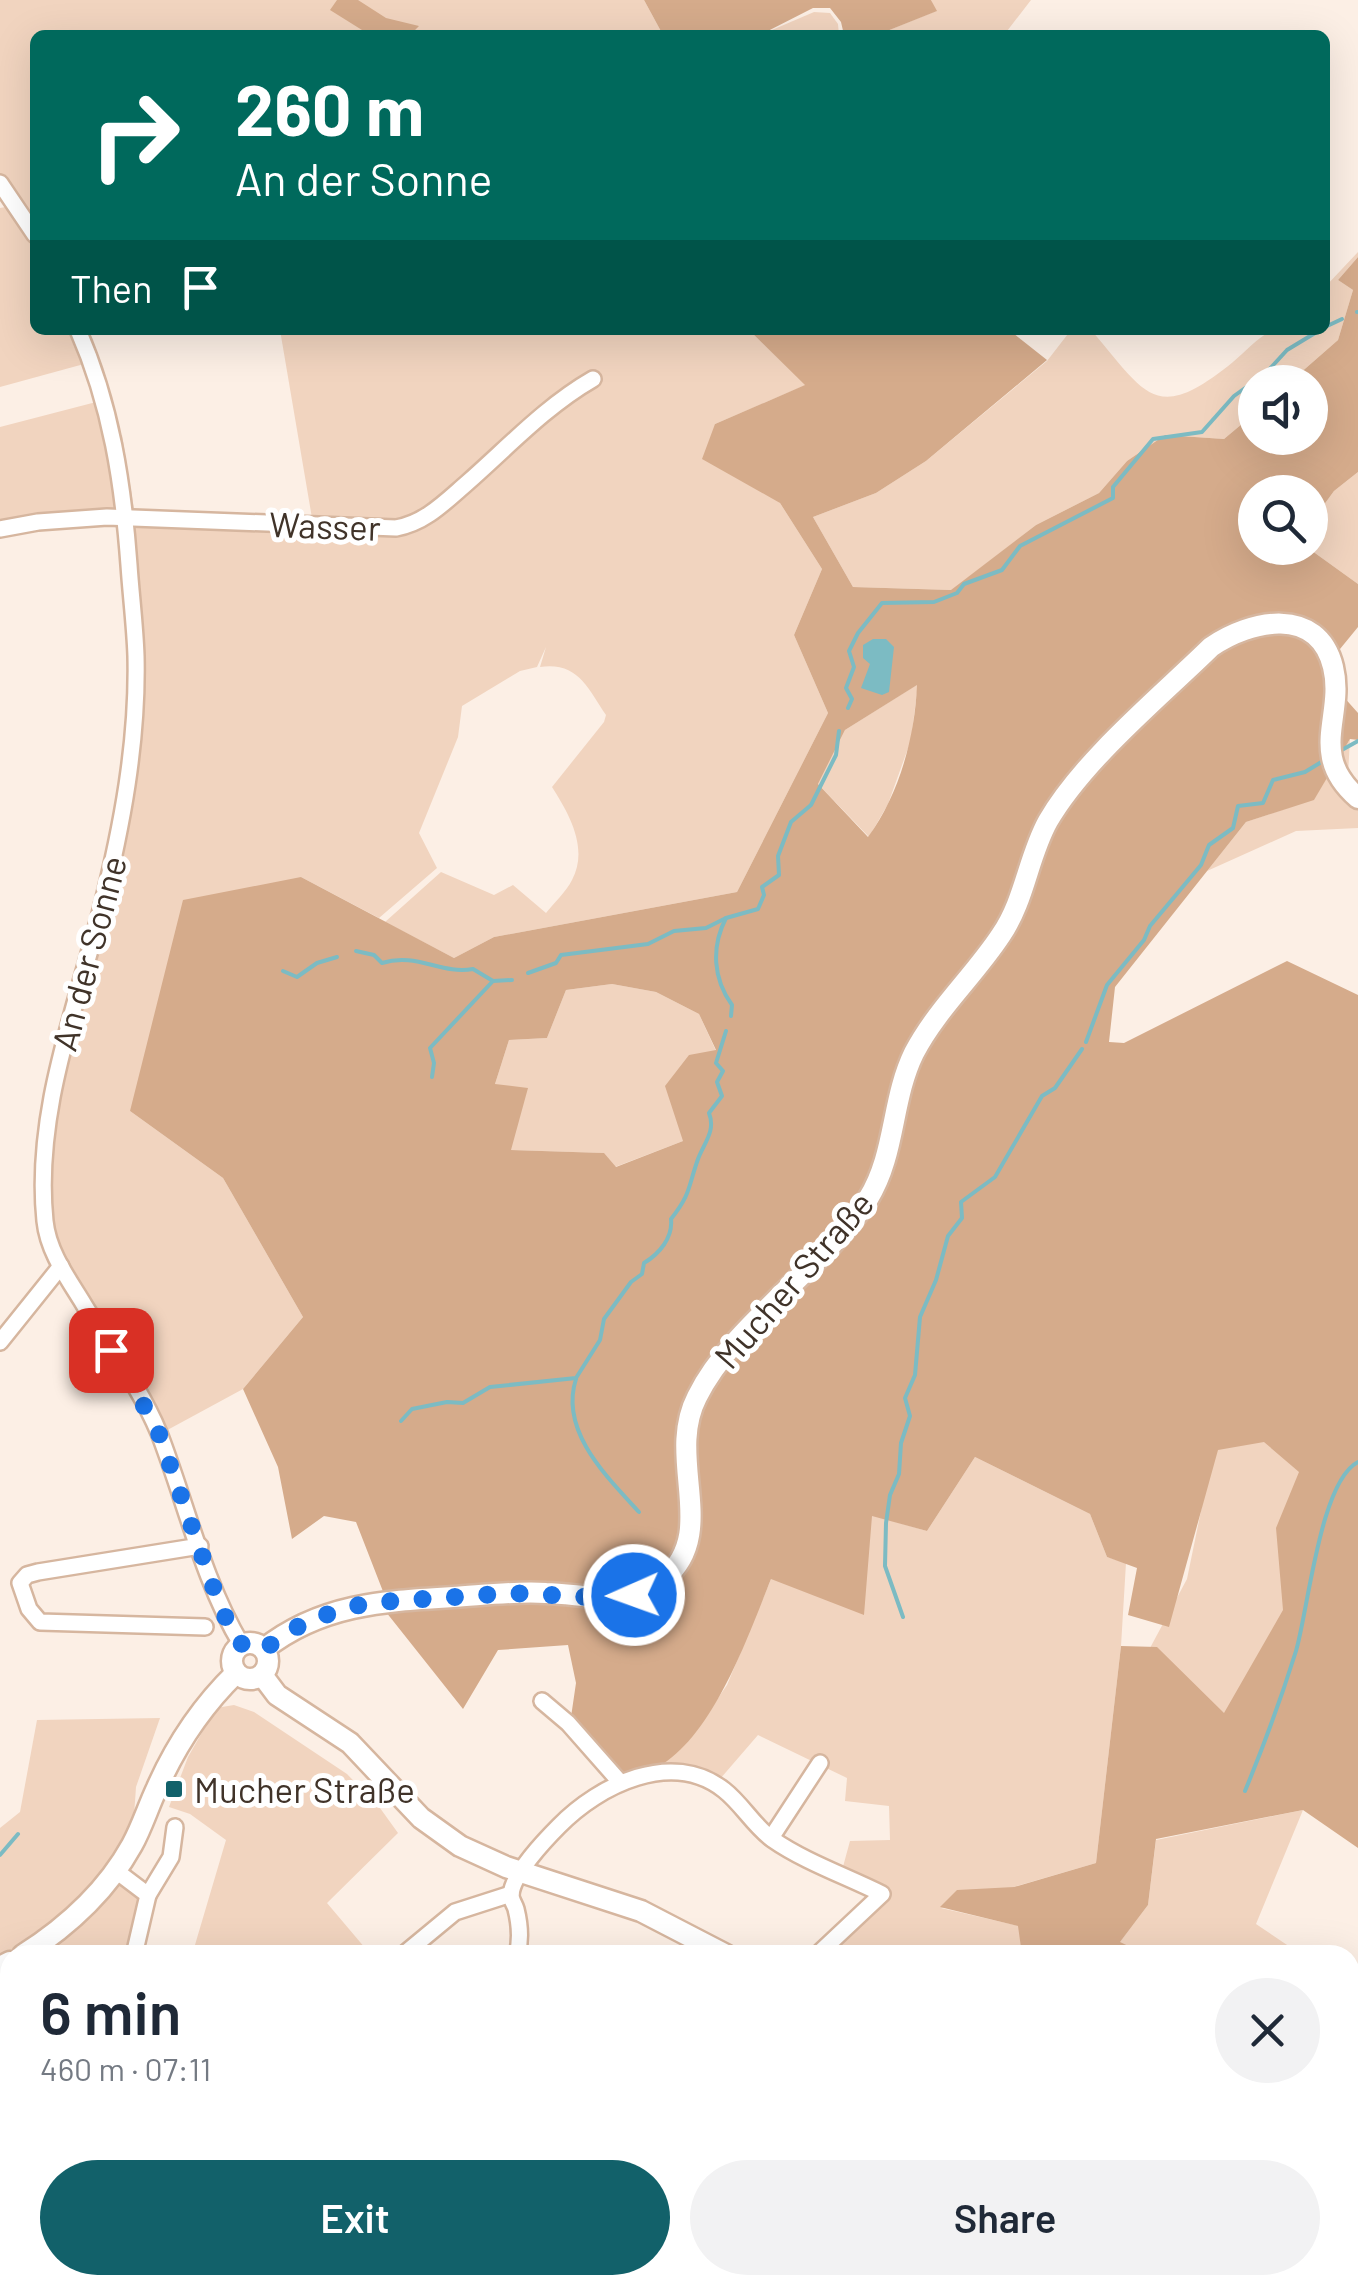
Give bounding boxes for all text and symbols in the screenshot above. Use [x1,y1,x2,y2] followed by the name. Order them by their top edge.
[235,66,424,150] text: 260 m
[70,70,200,200] icon: right
[235,151,493,205] text: An der Sonne
[173,260,228,315] icon: arrive
[70,265,153,311] text: Then
[1238,365,1328,565] map controls
[1238,365,1328,455] button: sound
[1238,475,1328,565] button: search
[269,502,382,548] street label: Wasser
[42,851,134,1055] street label: An der Sonne
[705,1182,881,1376] street label: Mucher Straße
[69,1308,154,1393] pin
[84,1323,139,1378] icon: arrive
[582,1543,686,1647] position arrow
[194,1768,415,1810] place label: Mucher Straße
[163,1778,185,1800] marker: Mucher Straße
[40,1975,181,2047] text: 6 min
[1215,1978,1320,2083] button: close
[40,2049,211,2087] text: 460 m · 07:11
[40,2160,670,2275] button: Exit
[690,2160,1320,2275] button: Share

